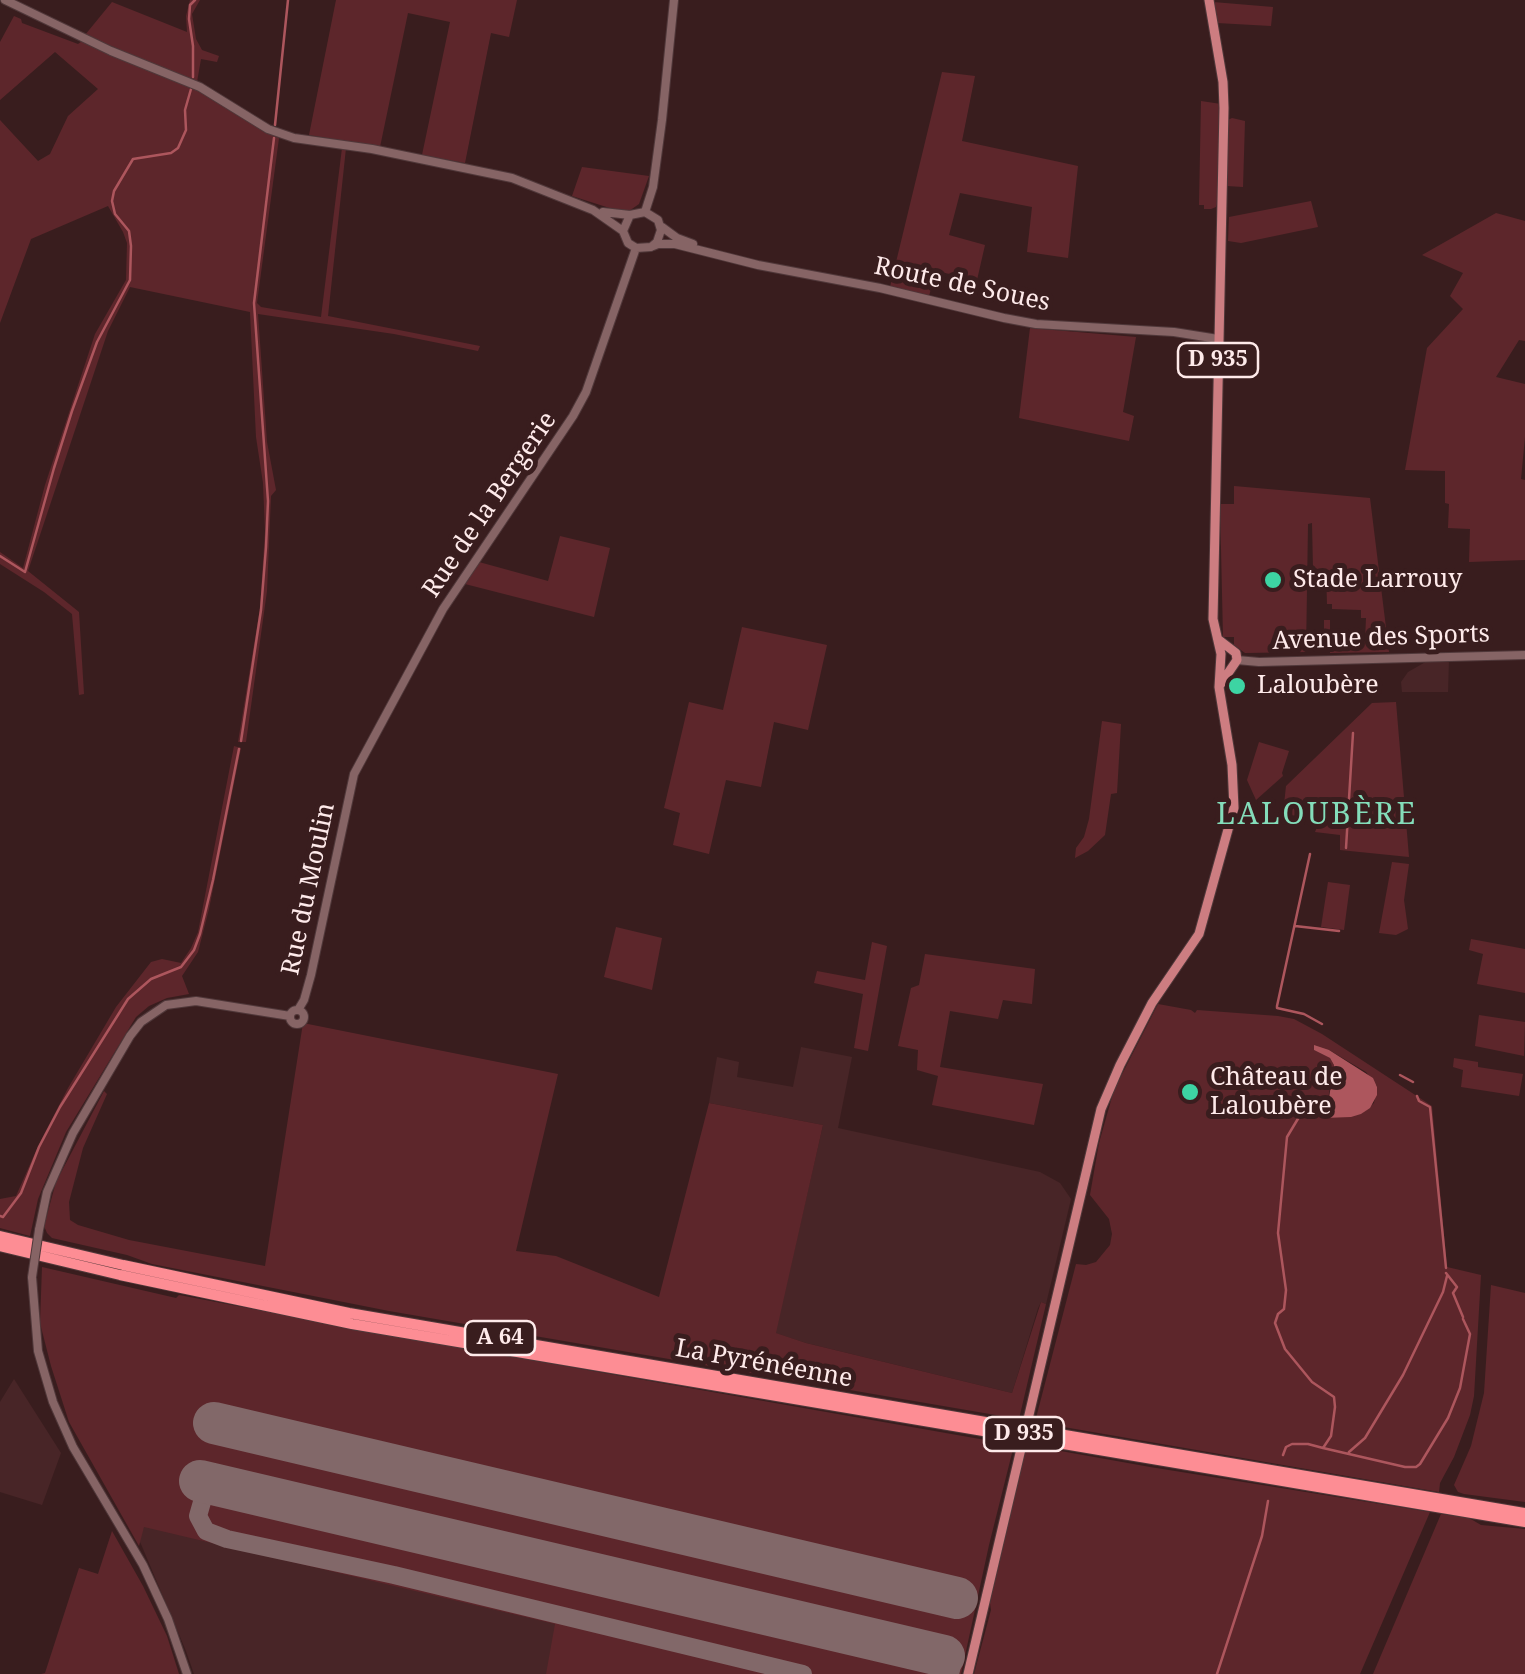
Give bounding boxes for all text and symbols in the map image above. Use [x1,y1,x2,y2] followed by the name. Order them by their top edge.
[871,252,1053,318] street label: Route de Soues
[1178,343,1258,377] road number: D 935
[417,407,563,603] street label: Rue de la Bergerie
[1293,565,1462,595] place label: Stade Larrouy
[1262,569,1284,591] marker: Stade Larrouy
[1272,619,1490,657] street label: Avenue des Sports
[1257,671,1379,701] place label: Laloubère
[1226,675,1248,697] marker: Laloubère
[1216,797,1418,833] district label: LALOUBÈRE
[276,800,342,978] street label: Rue du Moulin
[1210,1063,1343,1122] place label: Château de Laloubère
[1179,1081,1201,1103] marker: Château de Laloubère
[465,1321,535,1355] road number: A 64
[673,1334,855,1394] street label: La Pyrénéenne
[984,1417,1064,1451] road number: D 935

